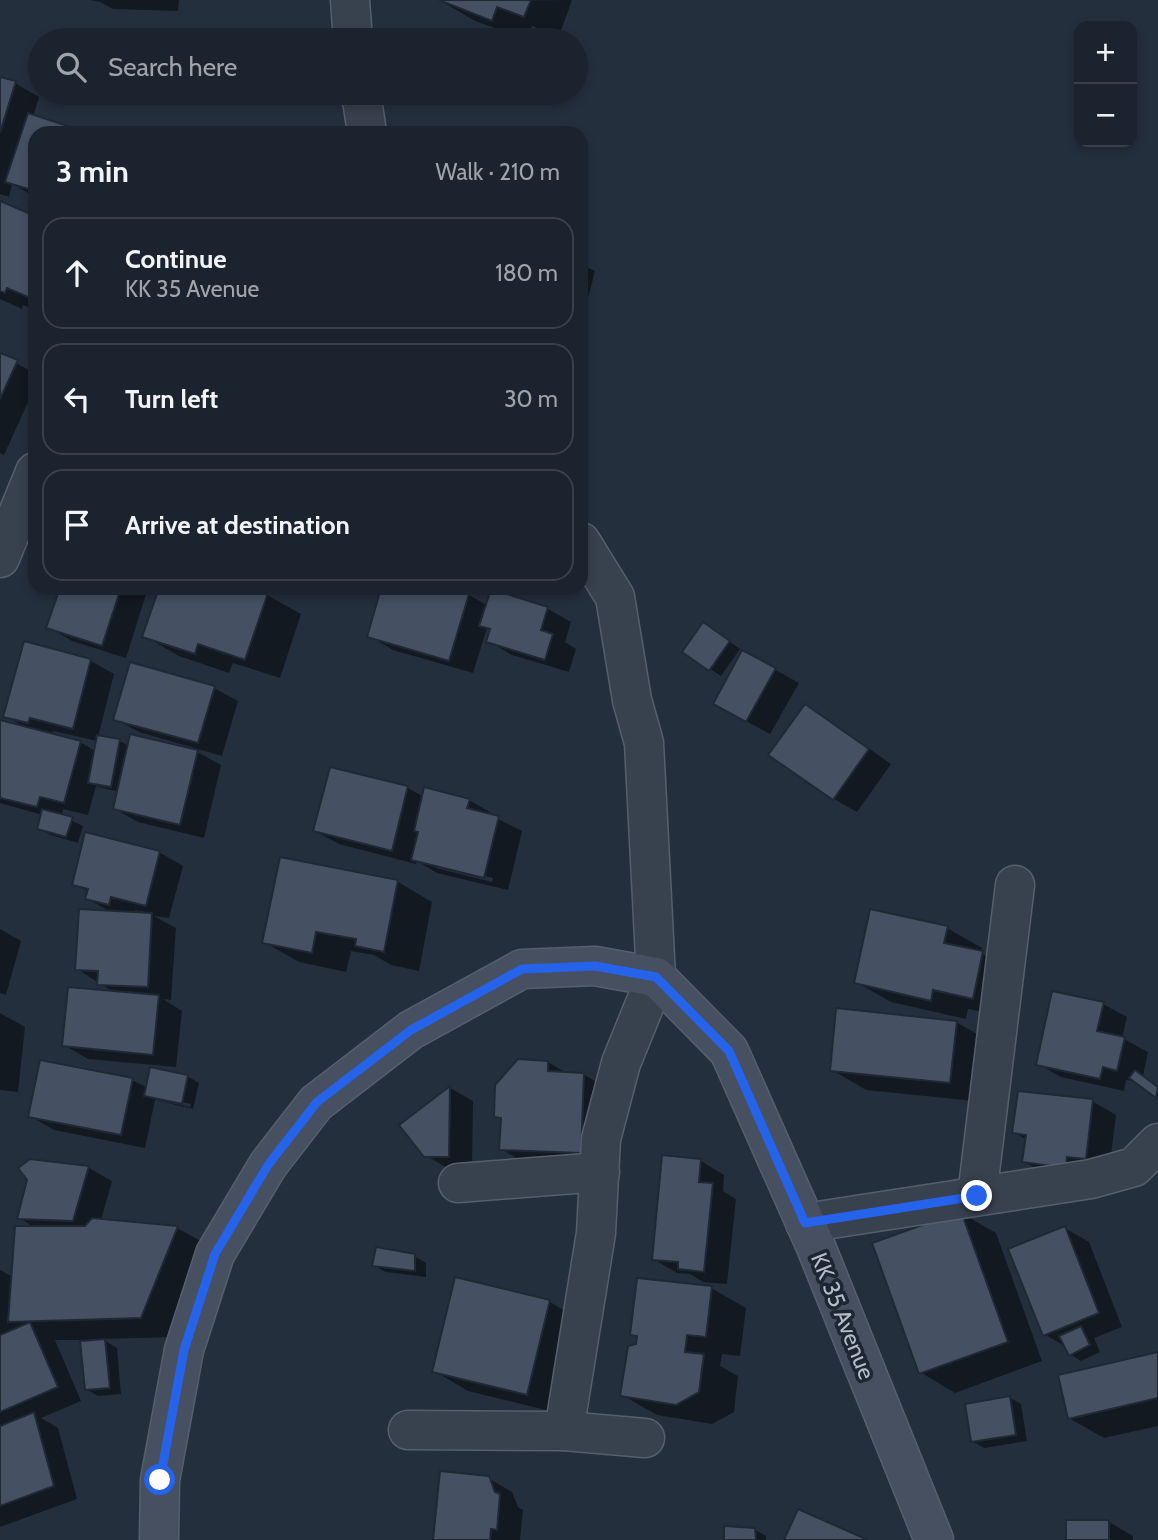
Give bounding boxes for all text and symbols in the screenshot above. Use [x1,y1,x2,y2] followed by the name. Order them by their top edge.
[1074,21,1137,147] map controls
[1074,21,1137,84] button: +
[28,28,588,105] search box
[52,48,90,86] icon: search
[108,51,237,83] text: Search here
[1074,84,1137,147] button: −
[56,153,129,190] text: 3 min
[436,158,560,186] text: Walk · 210 m
[125,243,227,275] text: Continue
[58,254,96,292] icon: ahead
[495,259,558,287] text: 180 m
[125,275,259,303] text: KK 35 Avenue
[58,380,96,418] icon: left
[125,383,218,415] text: Turn left
[504,385,558,413] text: 30 m
[58,506,96,544] icon: arrive
[125,509,350,541] text: Arrive at destination
[961,1180,992,1211] route end
[805,1249,881,1384] street label: KK 35 Avenue
[144,1464,175,1495] route start

